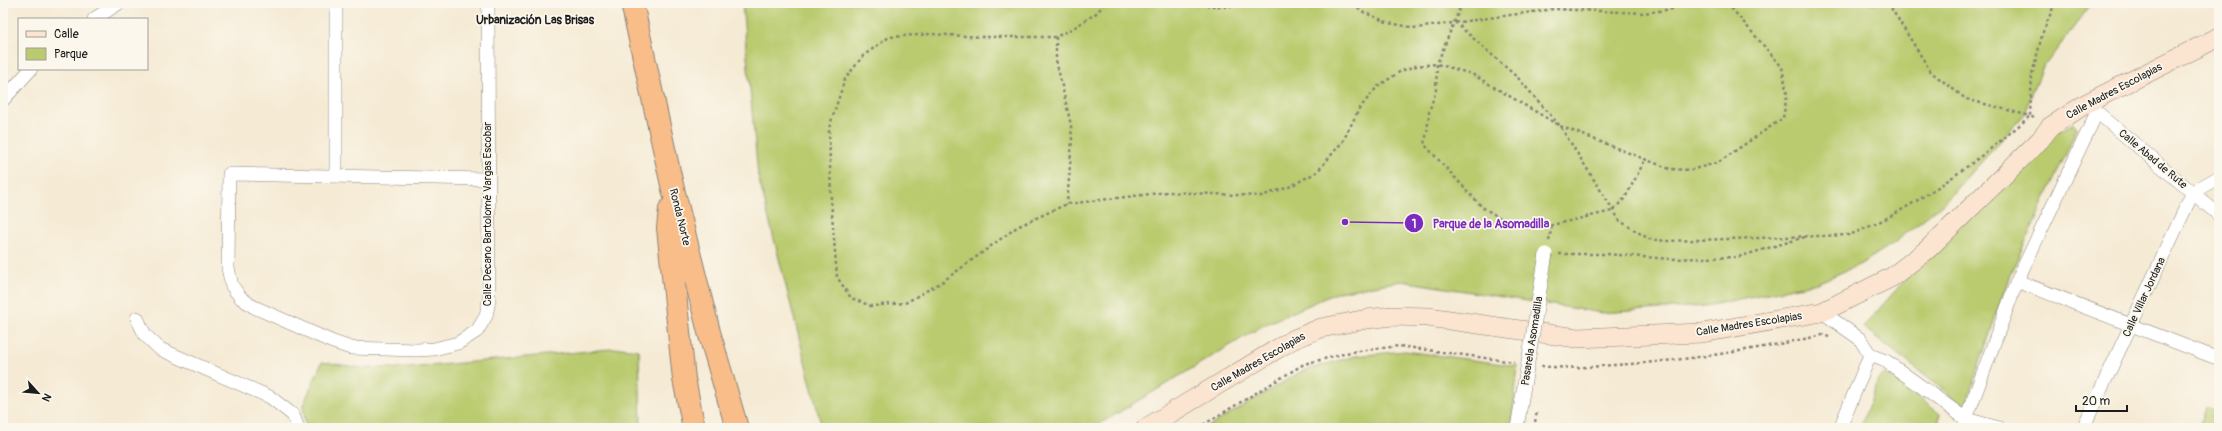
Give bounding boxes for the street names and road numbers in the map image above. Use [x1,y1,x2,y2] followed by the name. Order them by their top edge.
[2064,60,2164,122] street label: Calle Madres Escolapias
[481,122,494,306] street label: Calle Decano Bartolomé Vargas Escobar
[2116,127,2190,192] street label: Calle Abad de Rute
[667,187,694,247] street label: Ronda Norte
[2120,255,2168,339] street label: Calle Villar Jordana
[1519,295,1545,387] street label: Pasarela Asomadilla
[1695,309,1803,339] street label: Calle Madres Escolapias
[1208,330,1308,394] street label: Calle Madres Escolapias

